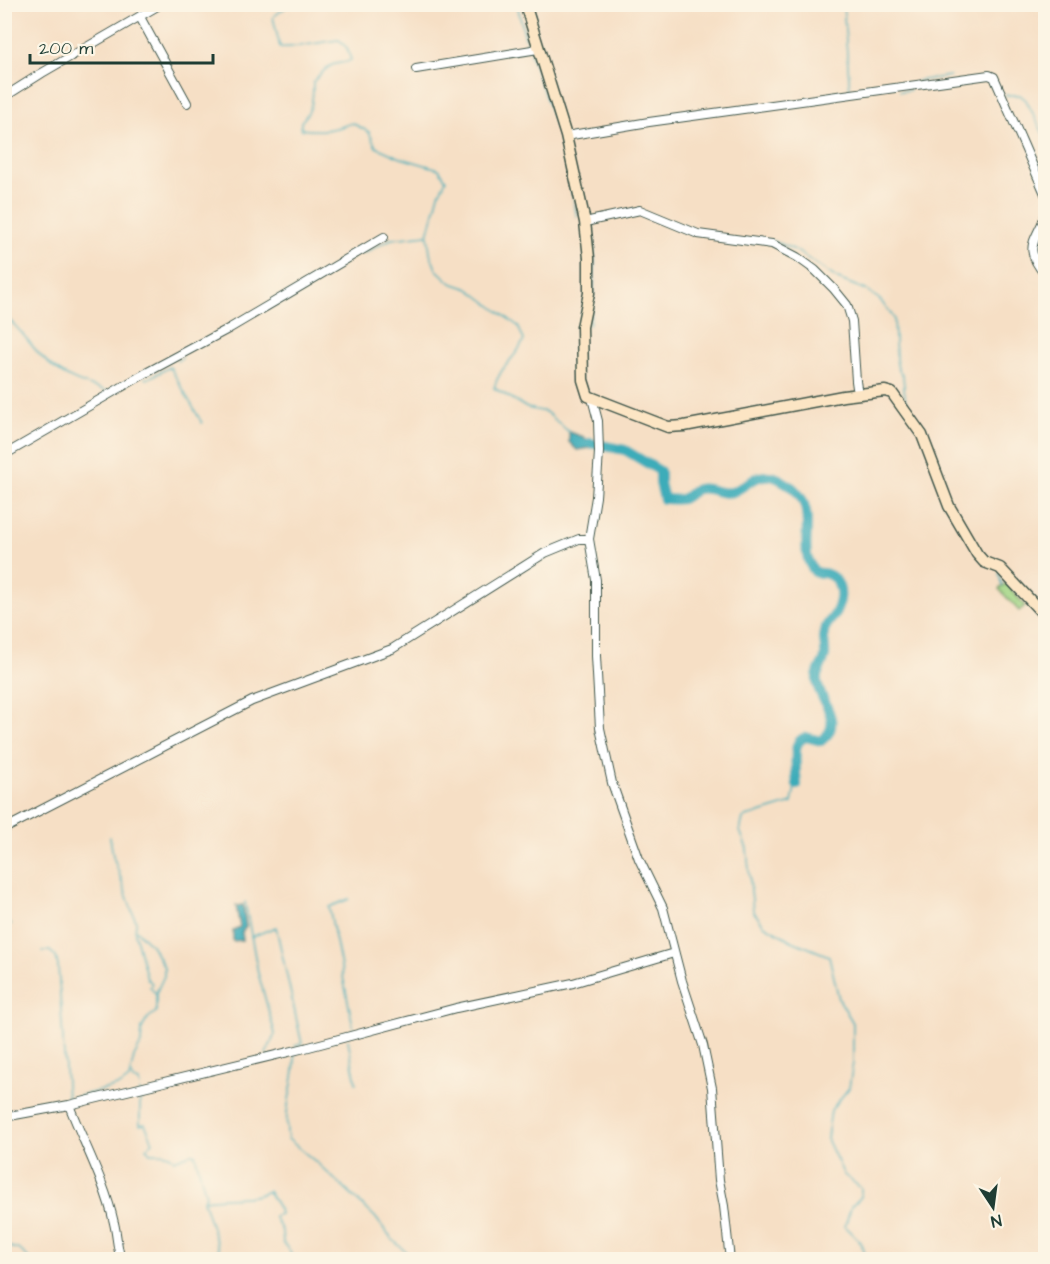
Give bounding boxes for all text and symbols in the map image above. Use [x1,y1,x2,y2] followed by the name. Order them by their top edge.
[30,27,213,65] scale bar
[39,36,93,61] text: 200 m
[963,1177,1023,1237] north arrow
[989,1209,1004,1232] text: N

